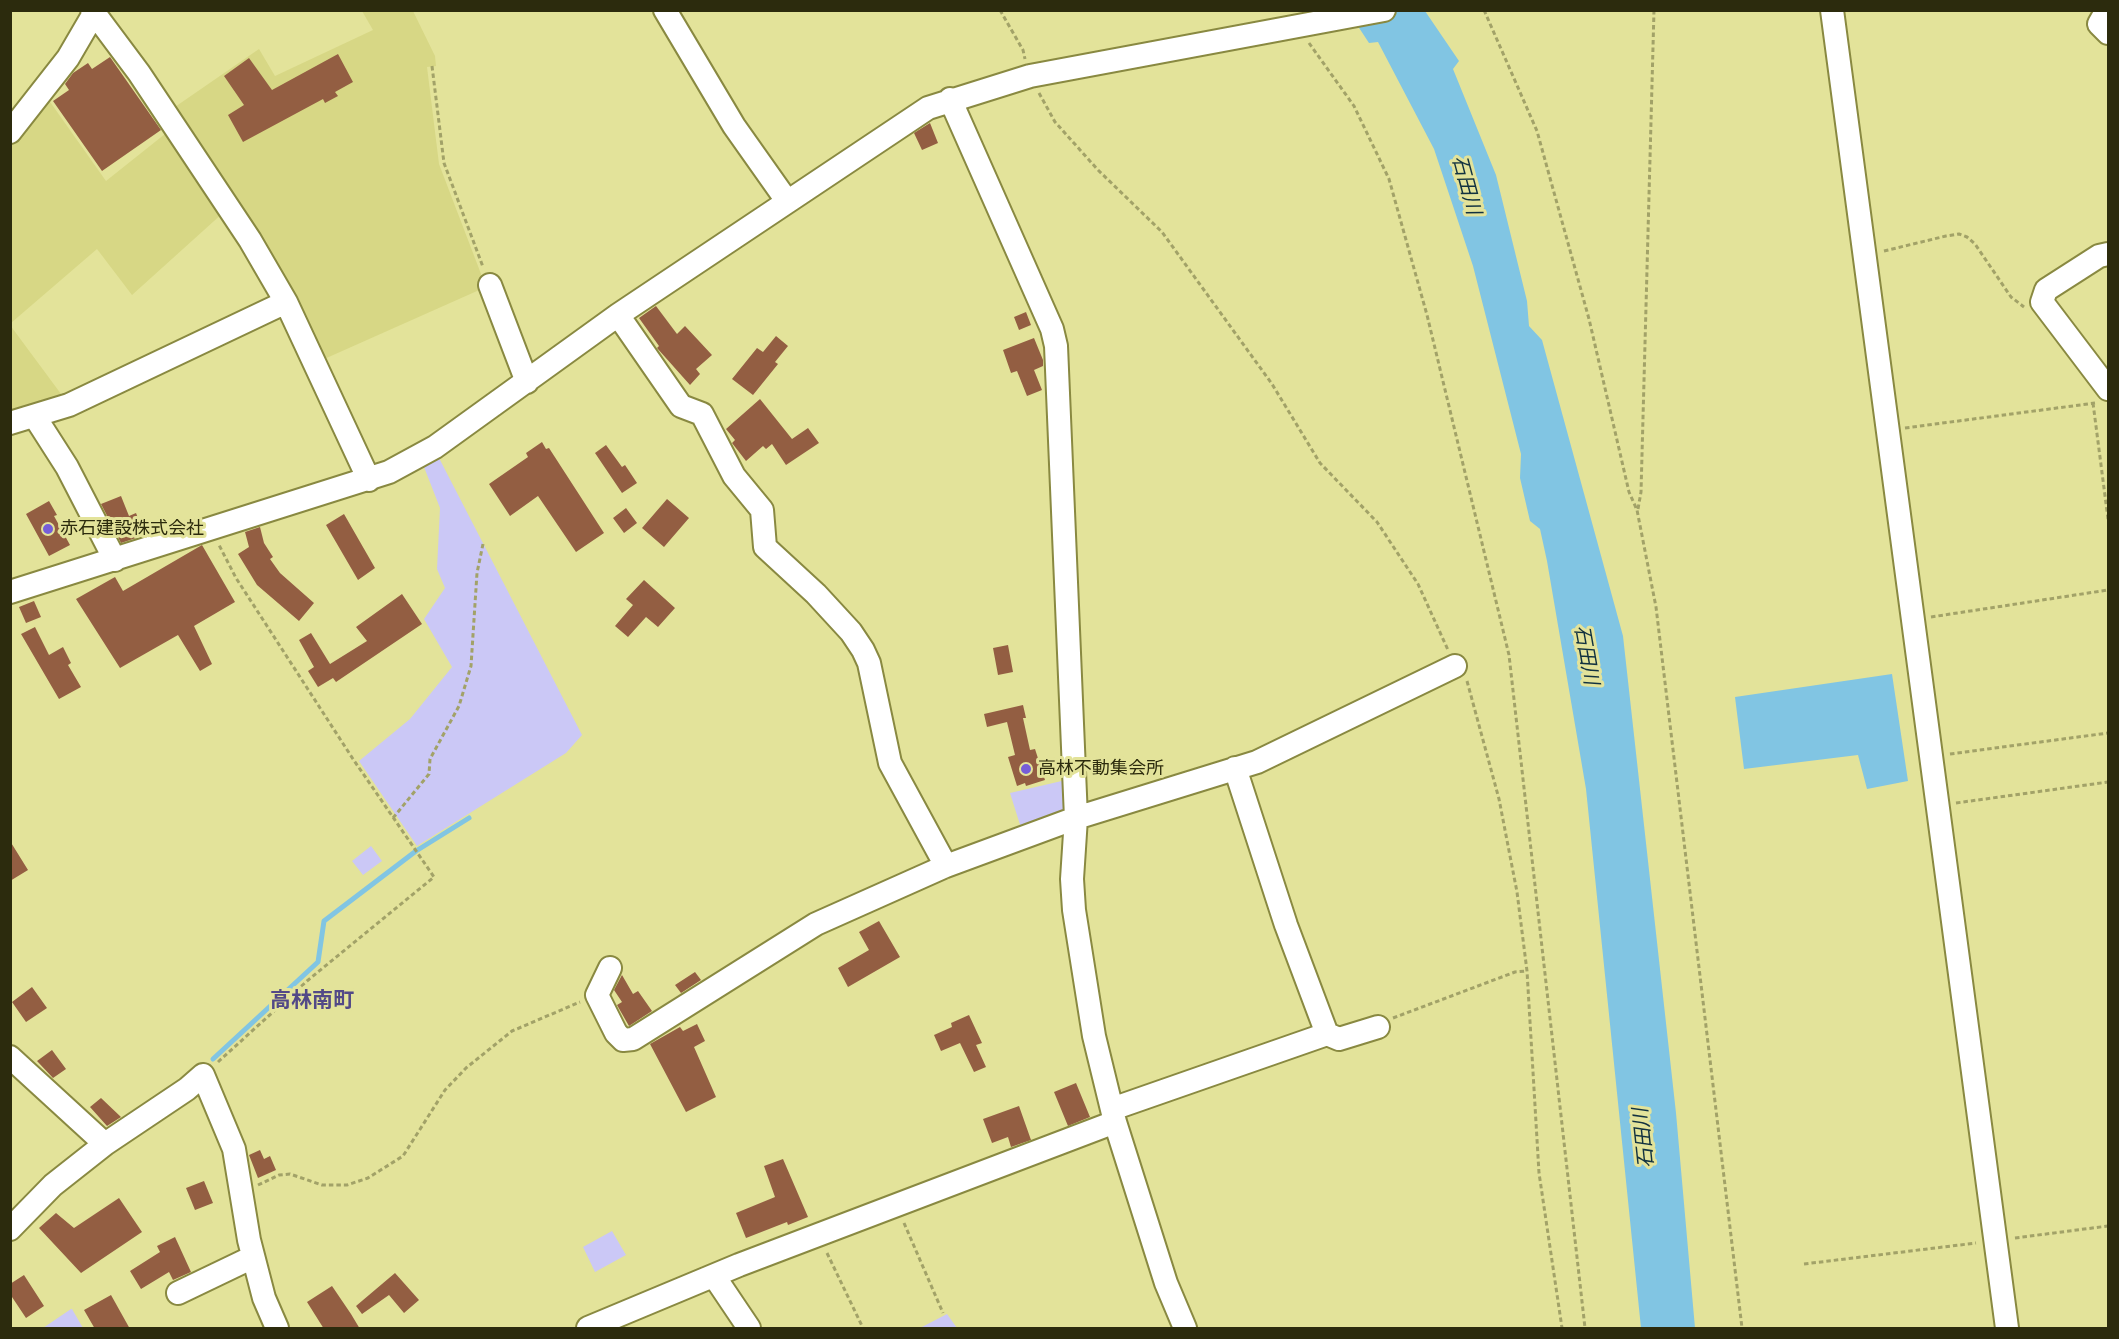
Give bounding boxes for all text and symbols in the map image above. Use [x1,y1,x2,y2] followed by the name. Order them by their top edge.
[1447,153,1485,217] water label: 石田川
[60,518,204,540] place label: 赤石建設株式会社
[41,522,55,536] marker: 赤石建設株式会社
[1569,623,1603,687] water label: 石田川
[1038,758,1164,780] place label: 高林不動集会所
[1019,762,1033,776] marker: 高林不動集会所
[270,988,354,1014] district label: 高林南町
[1629,1107,1659,1169] water label: 石田川

